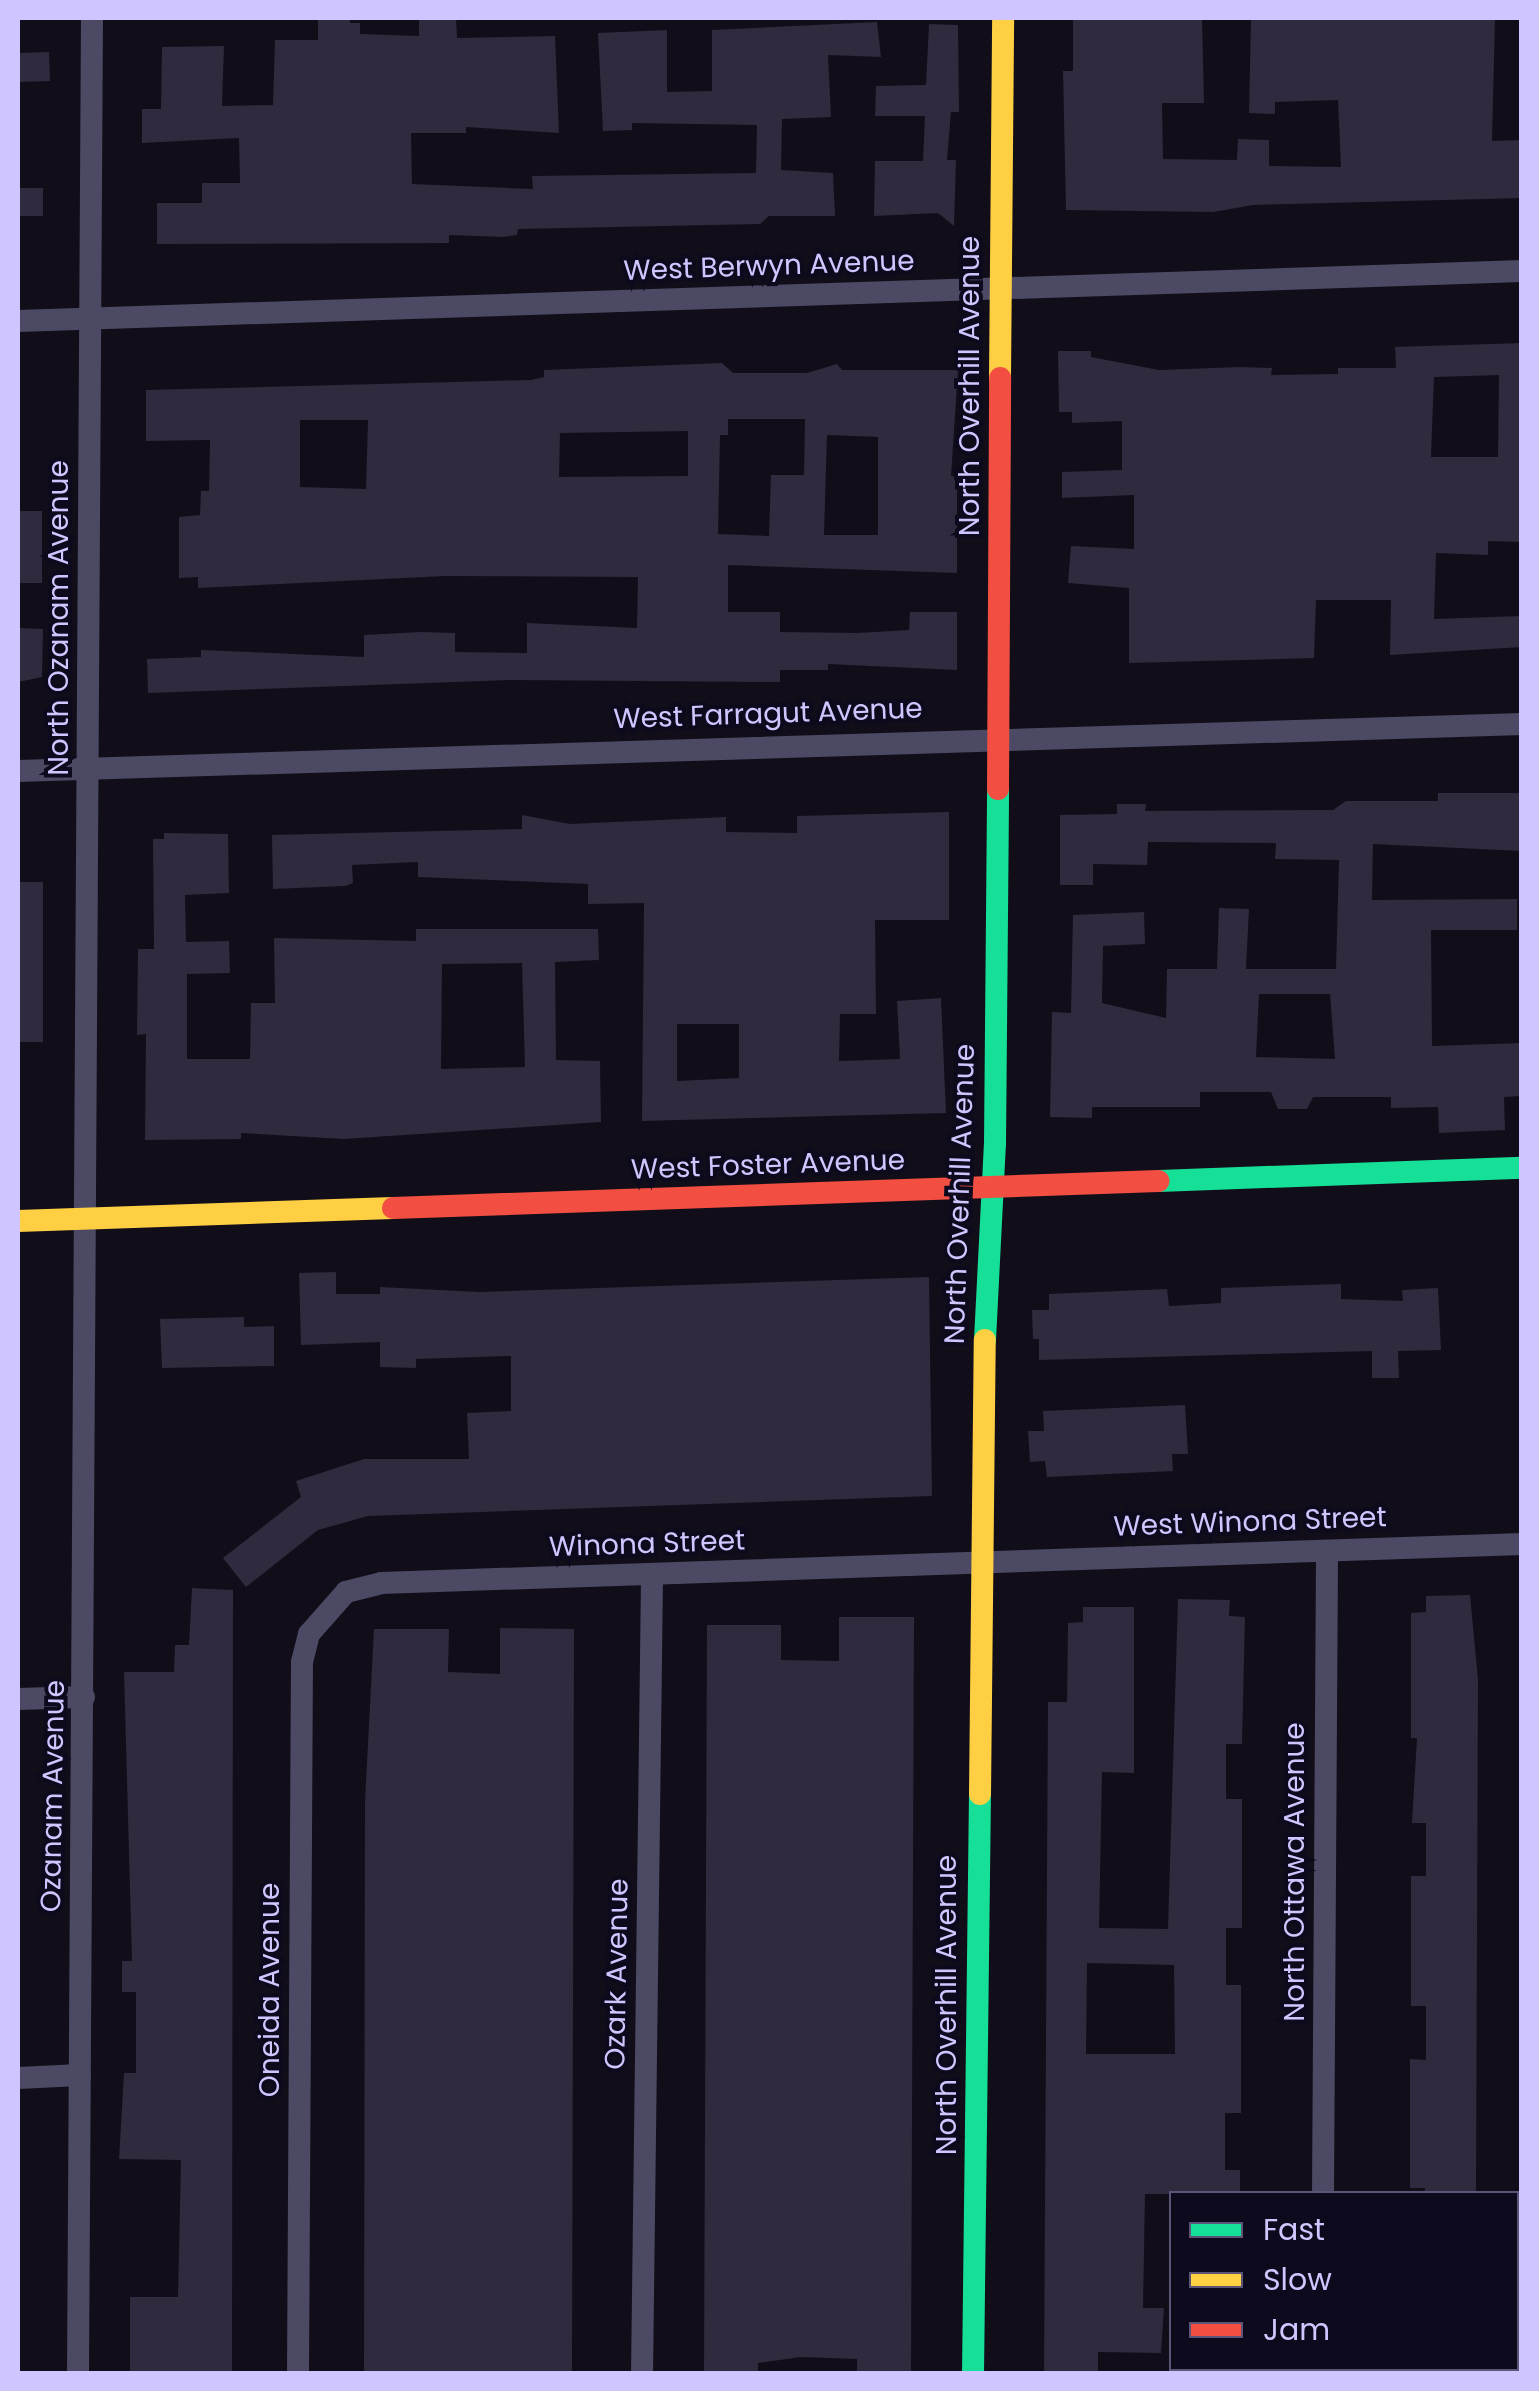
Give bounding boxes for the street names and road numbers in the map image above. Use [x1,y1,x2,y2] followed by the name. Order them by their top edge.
[953,236,987,536] street label: North Overhill Avenue
[623,244,915,288] street label: West Berwyn Avenue
[42,460,76,776] street label: North Ozanam Avenue
[613,692,923,736] street label: West Farragut Avenue
[938,1043,982,1345] street label: North Overhill Avenue
[630,1143,906,1187] street label: West Foster Avenue
[1113,1500,1387,1544] street label: West Winona Street
[548,1524,746,1564] street label: Winona Street
[34,1680,72,1912] street label: Ozanam Avenue
[1278,1722,1312,2022] street label: North Ottawa Avenue
[930,1855,964,2155] street label: North Overhill Avenue
[599,1878,635,2070] street label: Ozark Avenue
[253,1883,287,2097] street label: Oneida Avenue

